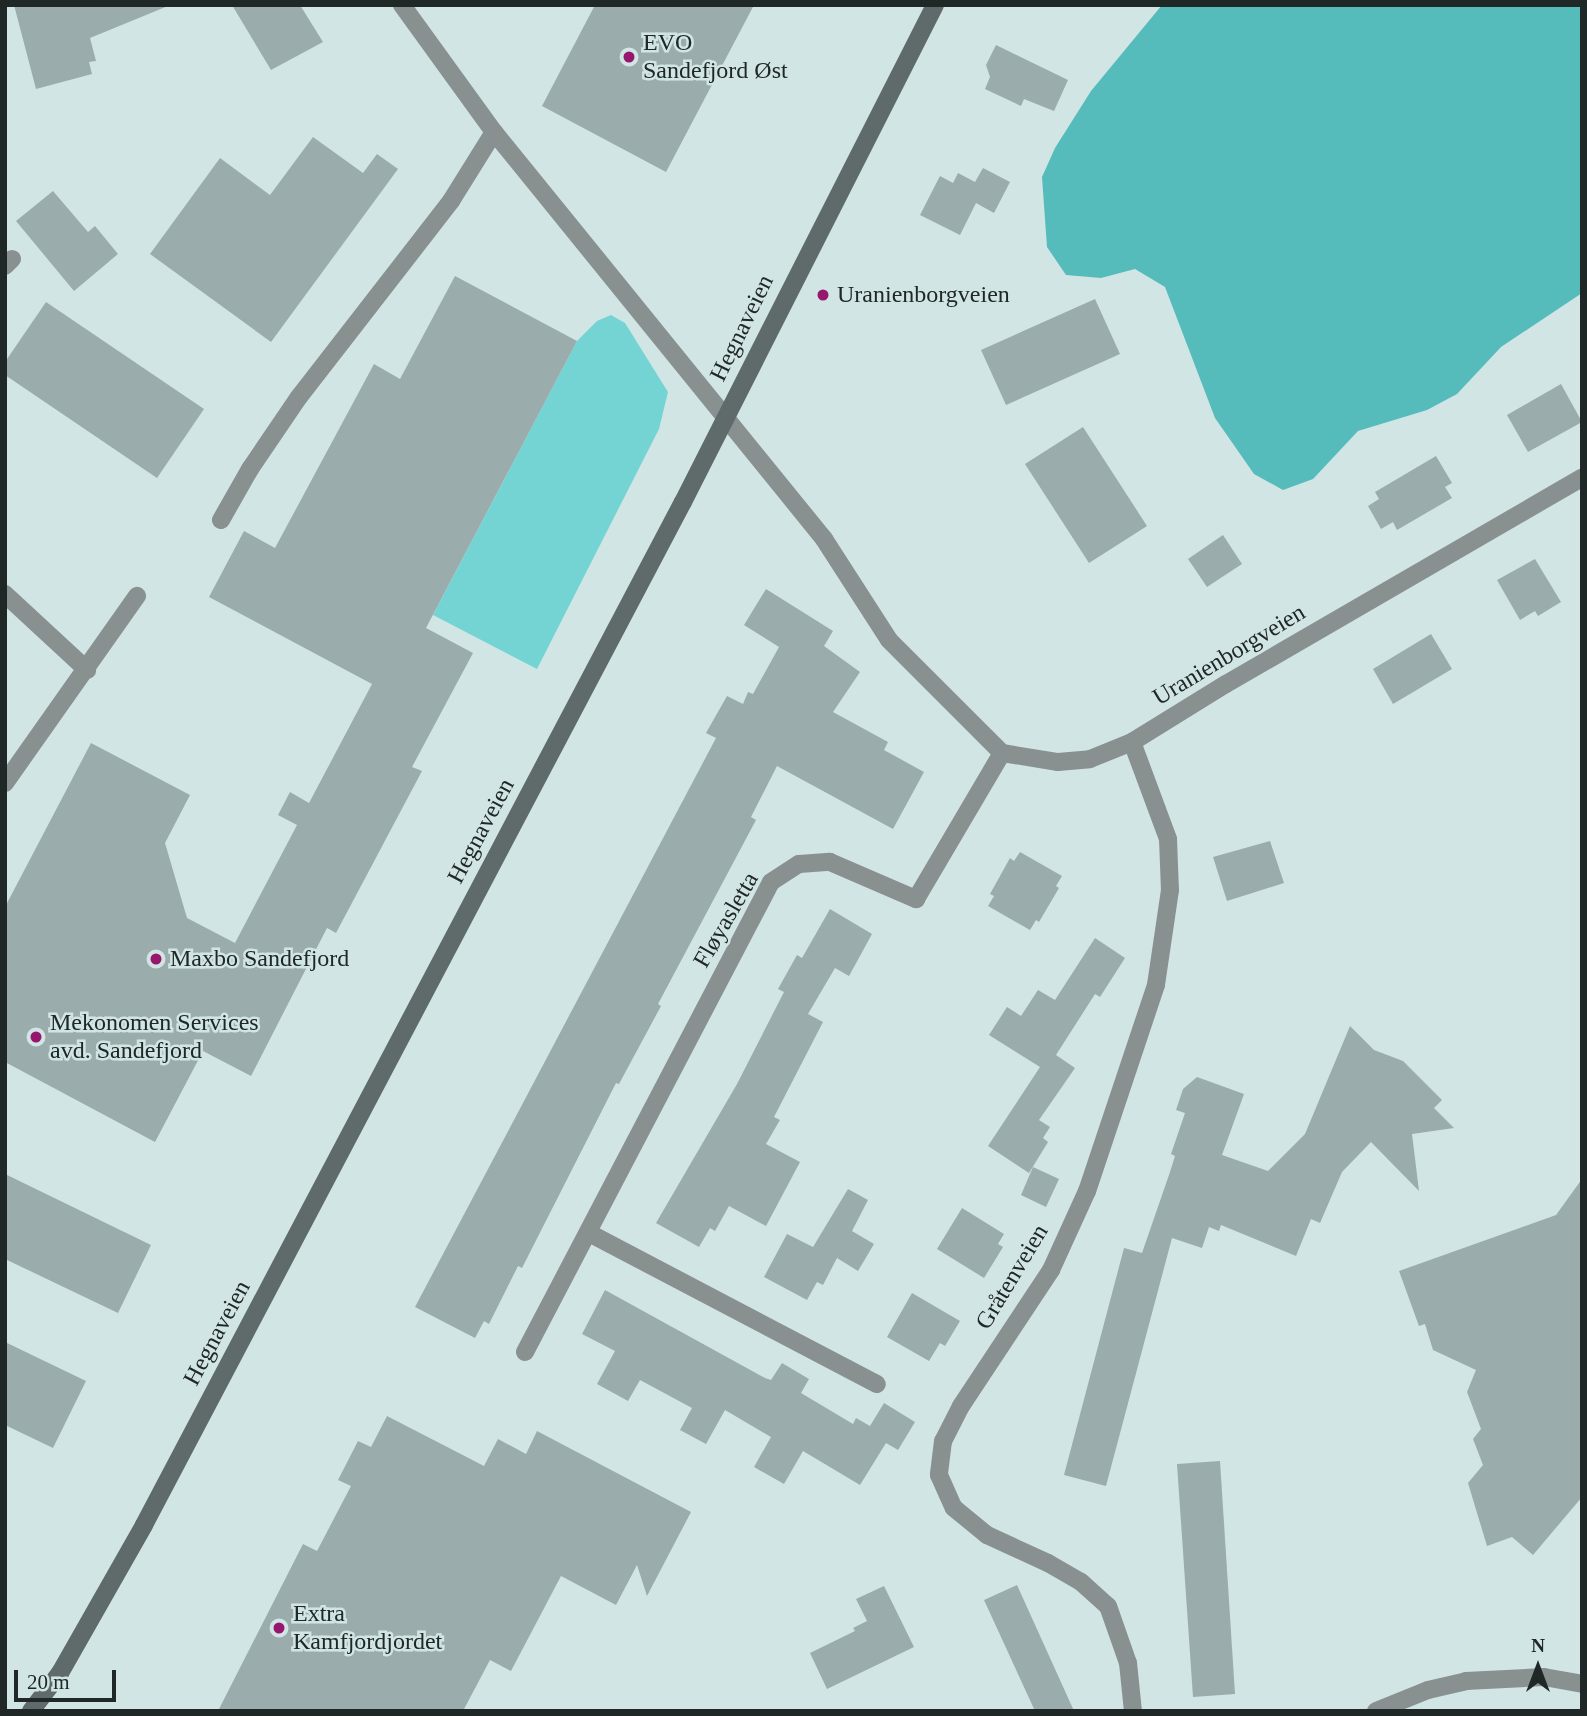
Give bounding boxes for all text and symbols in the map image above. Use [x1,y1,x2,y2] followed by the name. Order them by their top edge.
[643,29,788,85] place label: EVO Sandefjord Øst
[621,49,637,65] marker: EVO Sandefjord Øst
[704,270,780,386] street label: Hegnaveien
[837,281,1010,309] place label: Uranienborgveien
[815,287,831,303] marker: Uranienborgveien
[1148,598,1310,712] street label: Uranienborgveien
[441,774,521,888] street label: Hegnaveien
[687,867,765,973] street label: Fløyasletta
[170,945,349,973] place label: Maxbo Sandefjord
[148,951,164,967] marker: Maxbo Sandefjord
[50,1009,259,1065] place label: Mekonomen Services avd. Sandefjord
[28,1029,44,1045] marker: Mekonomen Services avd. Sandefjord
[969,1219,1055,1335] street label: Gråtenveien
[177,1276,257,1390] street label: Hegnaveien
[293,1600,442,1656] place label: Extra Kamfjordjordet
[271,1620,287,1636] marker: Extra Kamfjordjordet
[1503,1632,1573,1702] north arrow
[1531,1635,1545,1656] text: N
[18,1656,119,1700] scale bar
[27,1670,70,1694] text: 20 m

